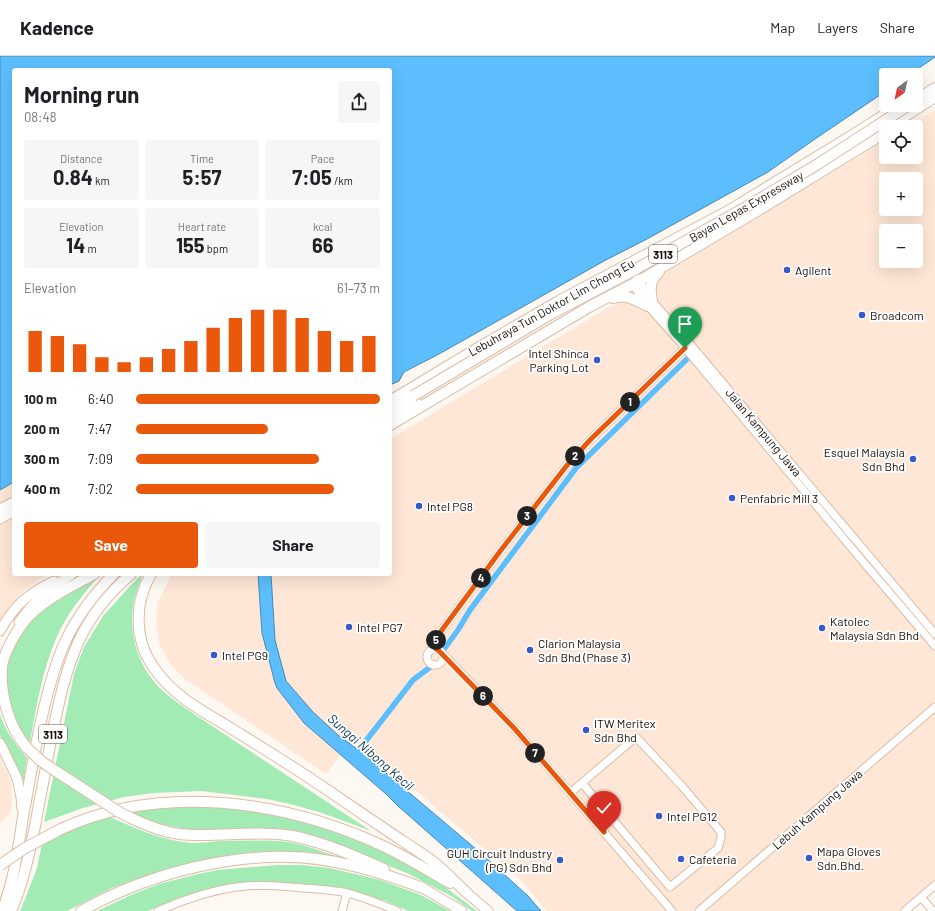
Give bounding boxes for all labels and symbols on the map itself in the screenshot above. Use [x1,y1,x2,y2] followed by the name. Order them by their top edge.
[879,68,923,112] north arrow
[686,167,806,244] street label: Bayan Lepas Expressway
[649,245,677,263] road number: 3113
[466,255,636,359] street label: Lebuhraya Tun Doktor Lim Chong Eu
[795,263,832,277] place label: Agilent
[782,265,792,275] marker: Agilent
[668,307,702,348] pin
[870,308,924,322] place label: Broadcom
[857,310,867,320] marker: Broadcom
[528,346,589,374] place label: Intel Shinca Parking Lot
[592,355,602,365] marker: Intel Shinca Parking Lot
[723,385,805,479] street label: Jalan Kampung Jawa
[620,392,640,412] pin: 1
[824,445,905,473] place label: Esquel Malaysia Sdn Bhd
[565,446,585,466] pin: 2
[908,454,918,464] marker: Esquel Malaysia Sdn Bhd
[740,491,818,505] place label: Penfabric Mill 3
[727,493,737,503] marker: Penfabric Mill 3
[427,499,473,513] place label: Intel PG8
[414,501,424,511] marker: Intel PG8
[517,506,537,526] pin: 3
[471,568,491,588] pin: 4
[830,614,919,642] place label: Katolec Malaysia Sdn Bhd
[357,620,403,634] place label: Intel PG7
[344,622,354,632] marker: Intel PG7
[817,623,827,633] marker: Katolec Malaysia Sdn Bhd
[426,630,446,650] pin: 5
[538,636,631,664] place label: Clarion Malaysia Sdn Bhd (Phase 3)
[525,645,535,655] marker: Clarion Malaysia Sdn Bhd (Phase 3)
[222,648,268,662] place label: Intel PG9
[209,650,219,660] marker: Intel PG9
[473,686,493,706] pin: 6
[325,710,417,794] water label: Sungai Nibong Kecil
[594,716,656,744] place label: ITW Meritex Sdn Bhd
[39,725,67,743] road number: 3113
[581,725,591,735] marker: ITW Meritex Sdn Bhd
[525,743,545,763] pin: 7
[769,766,865,852] street label: Lebuh Kampung Jawa
[587,791,621,832] pin
[667,809,717,823] place label: Intel PG12
[654,811,664,821] marker: Intel PG12
[817,844,881,872] place label: Mapa Gloves Sdn.Bhd.
[447,846,552,874] place label: GUH Circuit Industry (PG) Sdn Bhd
[689,852,736,866] place label: Cafeteria
[804,853,814,863] marker: Mapa Gloves Sdn.Bhd.
[676,854,686,864] marker: Cafeteria
[555,855,565,865] marker: GUH Circuit Industry (PG) Sdn Bhd

